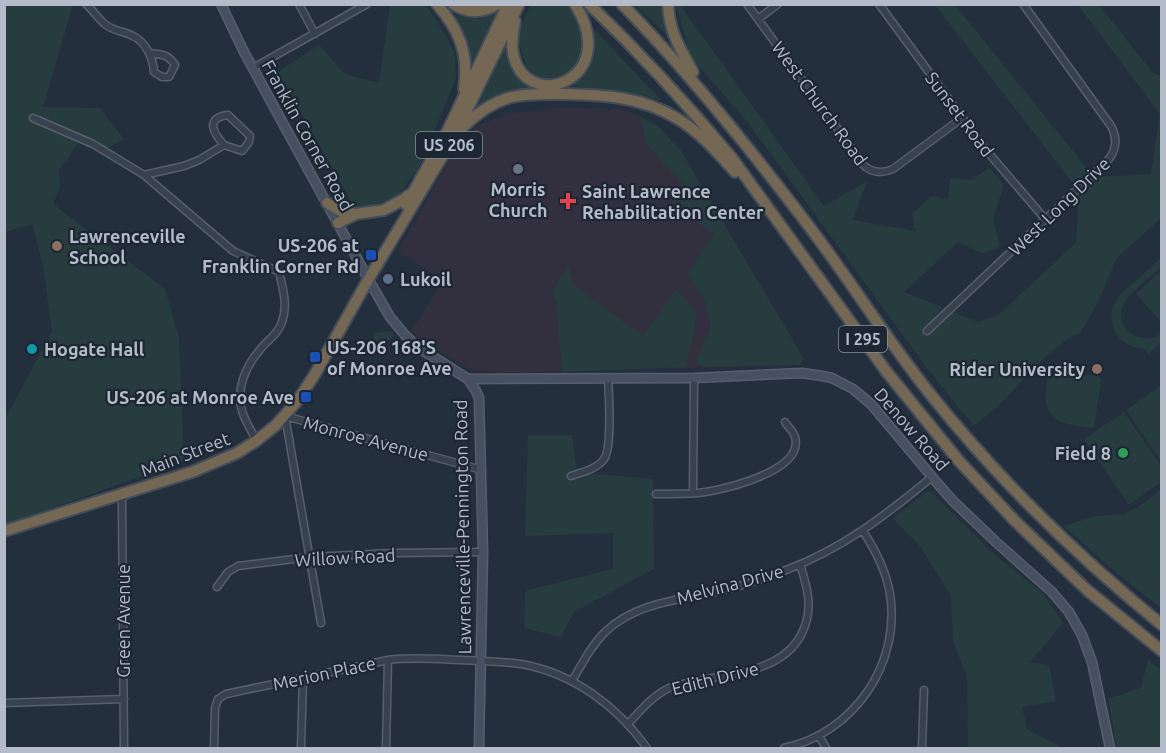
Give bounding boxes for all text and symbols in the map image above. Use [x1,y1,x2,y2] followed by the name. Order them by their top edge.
[768,37,872,169] street label: West Church Road
[258,56,358,214] street label: Franklin Corner Road
[922,68,998,160] street label: Sunset Road
[416,132,482,158] road number: US 206
[1004,153,1114,259] street label: West Long Drive
[511,162,525,176] marker: Morris Church
[488,179,548,220] place label: Morris Church
[582,181,764,222] place label: Saint Lawrence Rehabilitation Center
[559,192,577,210] marker: Saint Lawrence Rehabilitation Center
[69,226,186,267] place label: Lawrenceville School
[202,235,359,276] place label: US-206 at Franklin Corner Rd
[50,239,64,253] marker: Lawrenceville School
[364,248,378,262] marker: US-206 at Franklin Corner Rd
[400,269,452,289] place label: Lukoil
[381,272,395,286] marker: Lukoil
[839,326,887,352] road number: I 295
[327,337,452,378] place label: US-206 168'S of Monroe Ave
[44,339,145,359] place label: Hogate Hall
[25,342,39,356] marker: Hogate Hall
[308,350,322,364] marker: US-206 168'S of Monroe Ave
[949,359,1085,379] place label: Rider University
[1090,362,1104,376] marker: Rider University
[871,384,953,474] street label: Denow Road
[106,387,294,407] place label: US-206 at Monroe Ave
[299,390,313,404] marker: US-206 at Monroe Ave
[450,399,474,655] street label: Lawrenceville-Pennington Road
[301,412,431,464] street label: Monroe Avenue
[138,428,232,480] street label: Main Street
[1055,443,1111,463] place label: Field 8
[1116,446,1130,460] marker: Field 8
[294,544,396,570] street label: Willow Road
[674,560,786,608] street label: Melvina Drive
[113,564,133,678] street label: Green Avenue
[271,652,377,694] street label: Merion Place
[669,658,761,698] street label: Edith Drive

